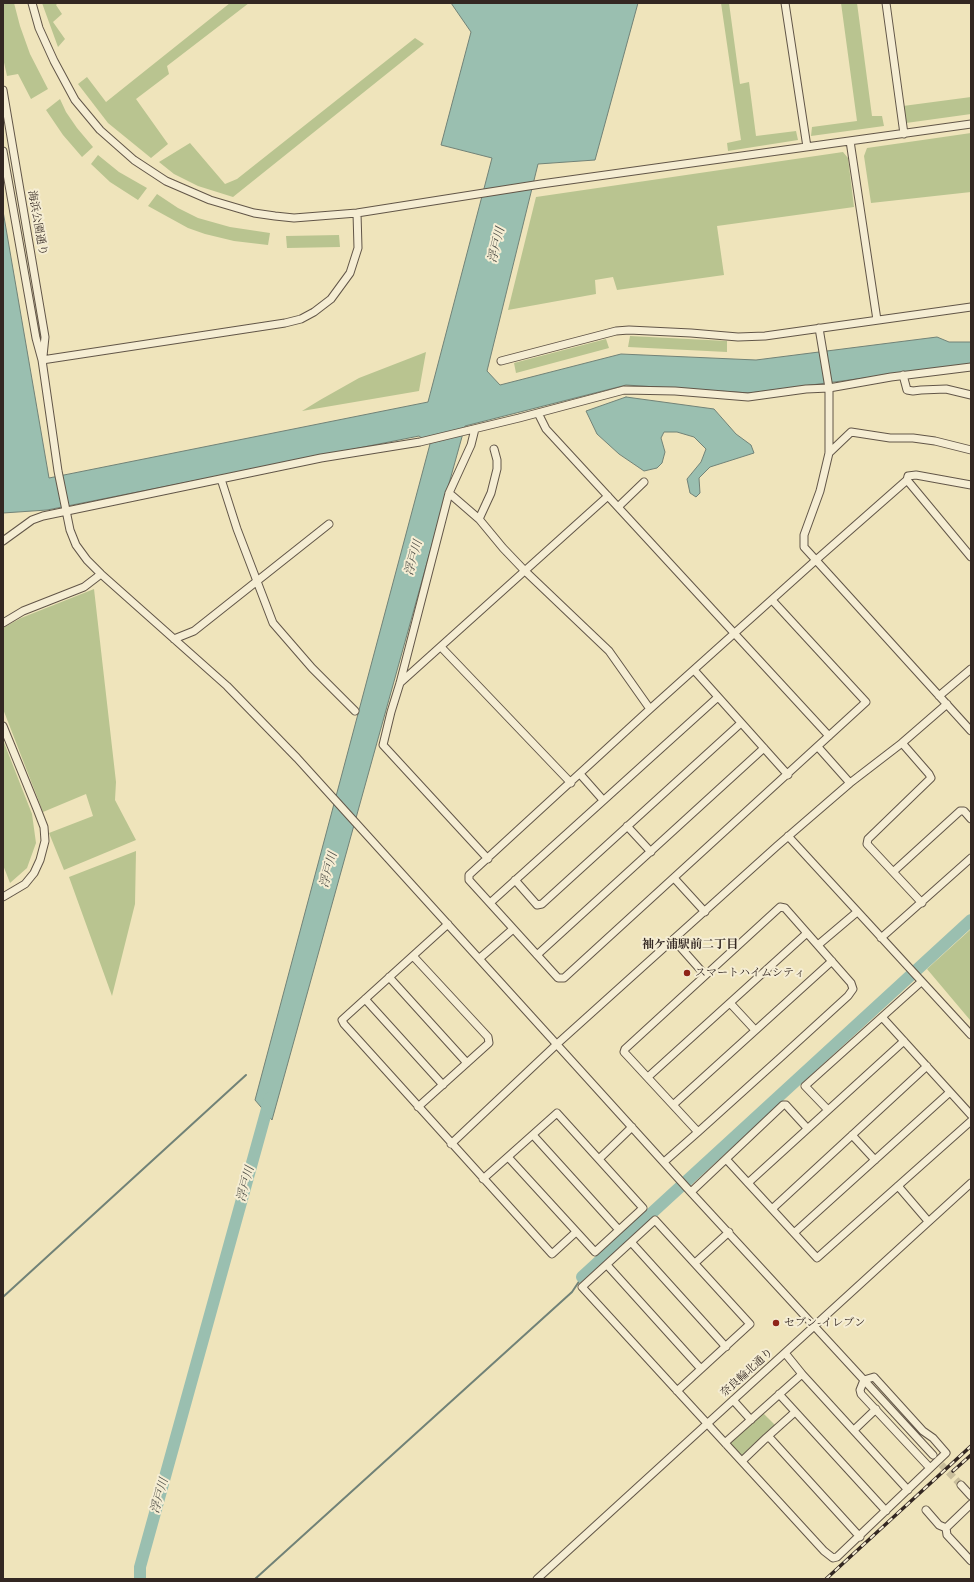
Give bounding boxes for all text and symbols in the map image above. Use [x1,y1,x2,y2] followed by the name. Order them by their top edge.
[25,189,49,257] street label: 海浜公園通り
[486,226,508,264] water label: 浮戸川
[402,539,426,577] water label: 浮戸川
[317,851,341,889] water label: 浮戸川
[642,938,738,952] district label: 袖ケ浦駅前二丁目
[695,966,805,980] place label: スマートハイムシティ
[682,968,692,978] marker: スマートハイムシティ
[234,1165,258,1203] water label: 浮戸川
[784,1316,865,1330] place label: セブン-イレブン
[771,1318,781,1328] marker: セブン-イレブン
[718,1346,776,1400] street label: 奈良輪北通り
[148,1477,172,1515] water label: 浮戸川

